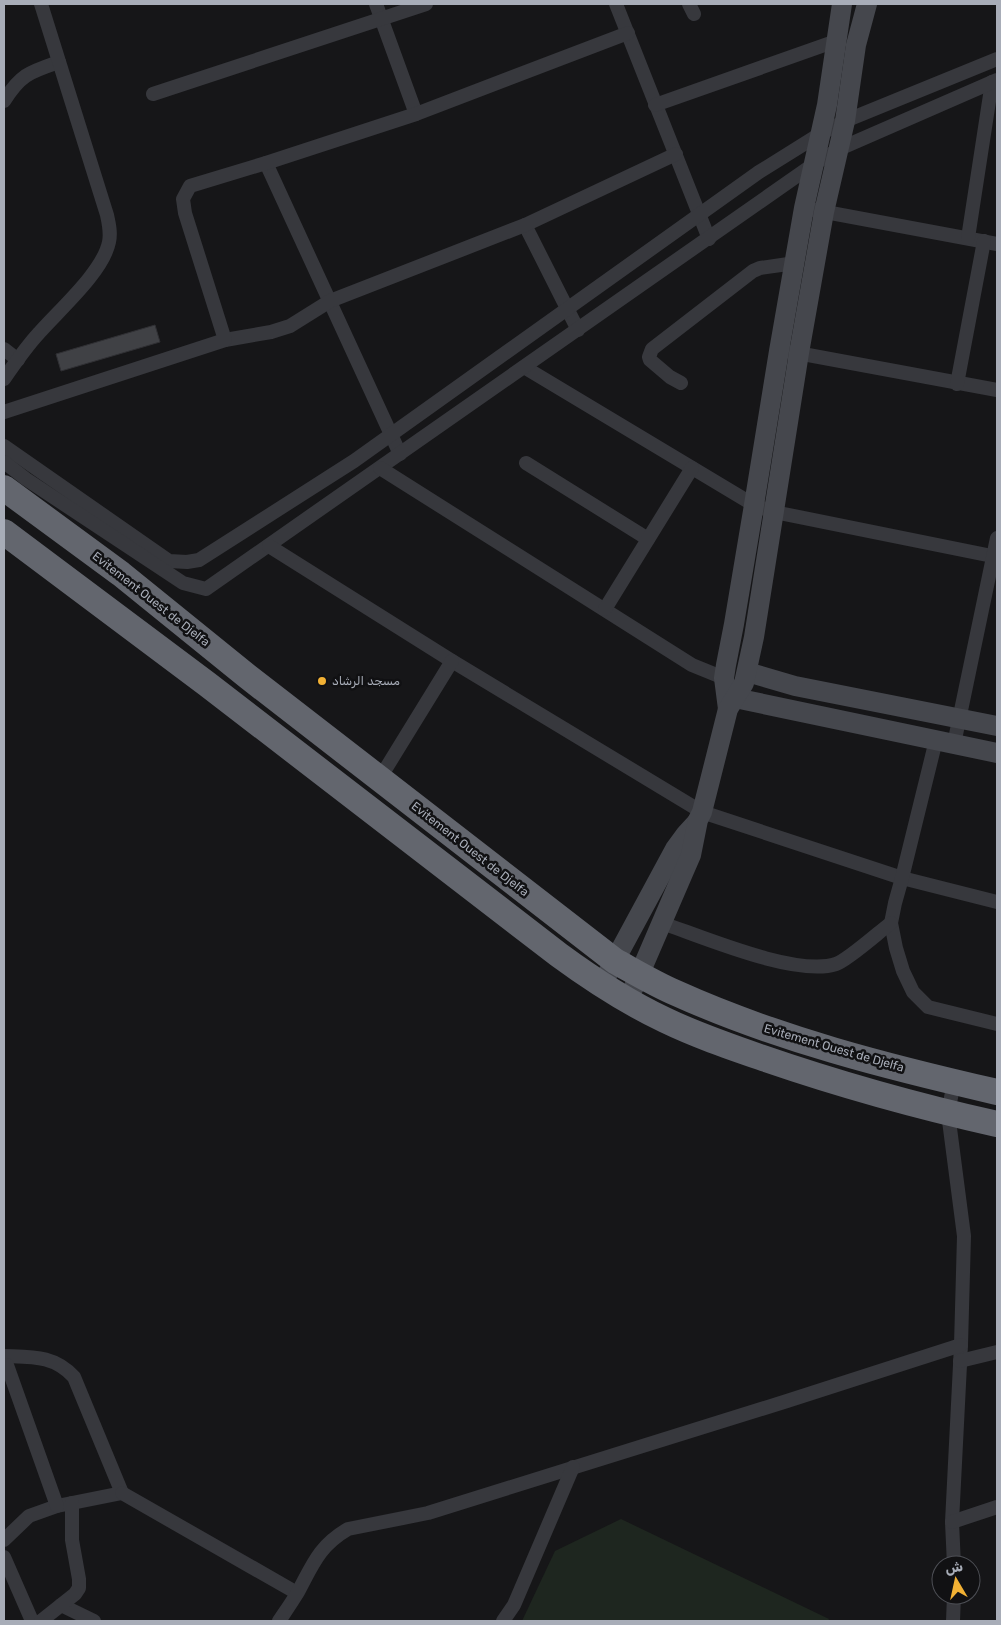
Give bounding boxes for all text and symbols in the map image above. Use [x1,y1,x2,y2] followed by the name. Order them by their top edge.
[90,549,212,649] street label: Evitement Ouest de Djelfa
[332,674,400,689] place label: مسجد الرشاد
[316,675,328,687] marker: مسجد الرشاد
[409,799,531,899] street label: Evitement Ouest de Djelfa
[762,1021,906,1075] street label: Evitement Ouest de Djelfa
[931,1555,981,1605] north arrow
[944,1558,964,1577] text: ش

